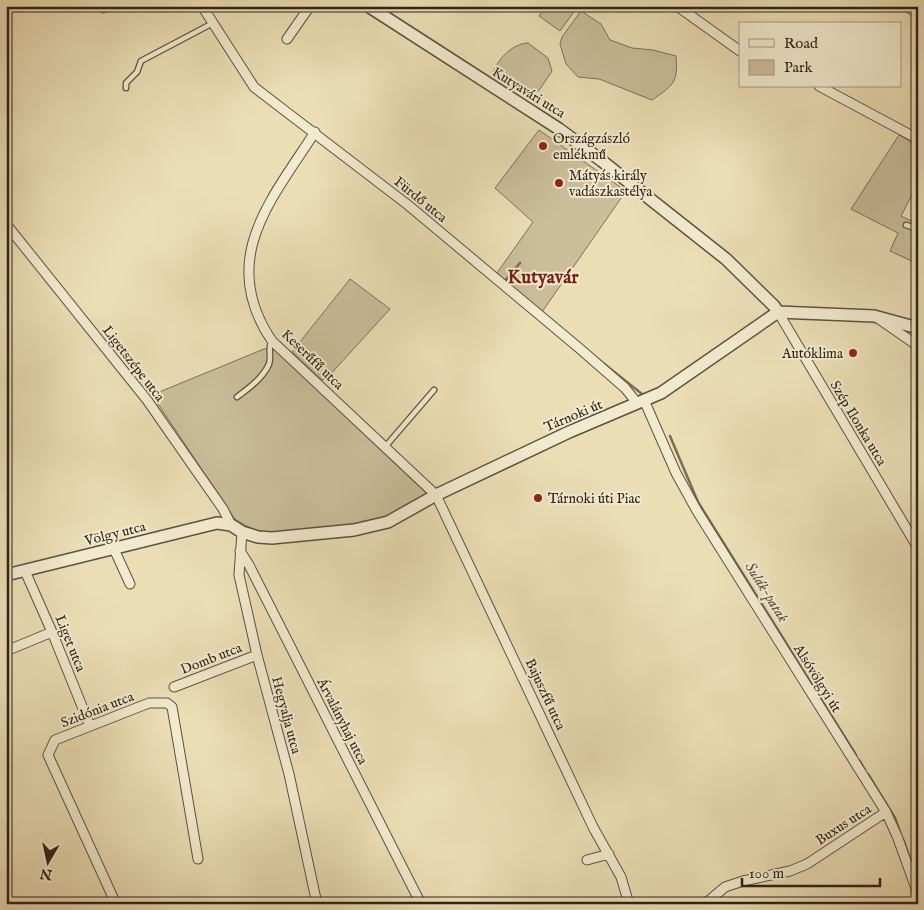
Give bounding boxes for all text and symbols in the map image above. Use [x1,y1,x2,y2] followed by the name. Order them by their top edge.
[739,22,902,88] legend
[784,34,819,53] text: Road
[784,58,814,77] text: Park
[488,63,569,123] street label: Kutyavári utca
[553,130,630,164] place label: Országzászló emlékmű
[537,140,549,152] marker: Országzászló emlékmű
[569,167,653,201] place label: Mátyás király vadászkastélya
[390,173,451,227] street label: Fürdő utca
[553,177,565,189] marker: Mátyás király vadászkastélya
[508,266,579,290] district label: Kutyavár
[98,322,169,406] street label: Ligetszépe utca
[277,326,348,395] street label: Keserűfű utca
[781,345,844,363] place label: Autóklima
[847,347,859,359] marker: Autóklima
[826,378,891,470] street label: Szép Ilonka utca
[541,395,606,436] street label: Tárnoki út
[548,490,641,508] place label: Tárnoki úti Piac
[532,492,544,504] marker: Tárnoki úti Piac
[82,517,149,550] street label: Völgy utca
[741,559,793,626] water label: Sulák-patak
[51,612,90,675] street label: Liget utca
[178,639,245,679] street label: Domb utca
[789,640,845,716] street label: Alsóvölgyi út
[521,656,570,734] street label: Bajuszfű utca
[312,674,373,769] street label: Árvalányhaj utca
[267,675,305,757] street label: Hegyalja utca
[58,687,137,732] street label: Szidónia utca
[812,800,876,849] street label: Buxus utca
[22,838,72,888] north arrow
[742,855,879,887] scale bar
[39,864,55,884] text: N
[749,864,785,883] text: 100 m

